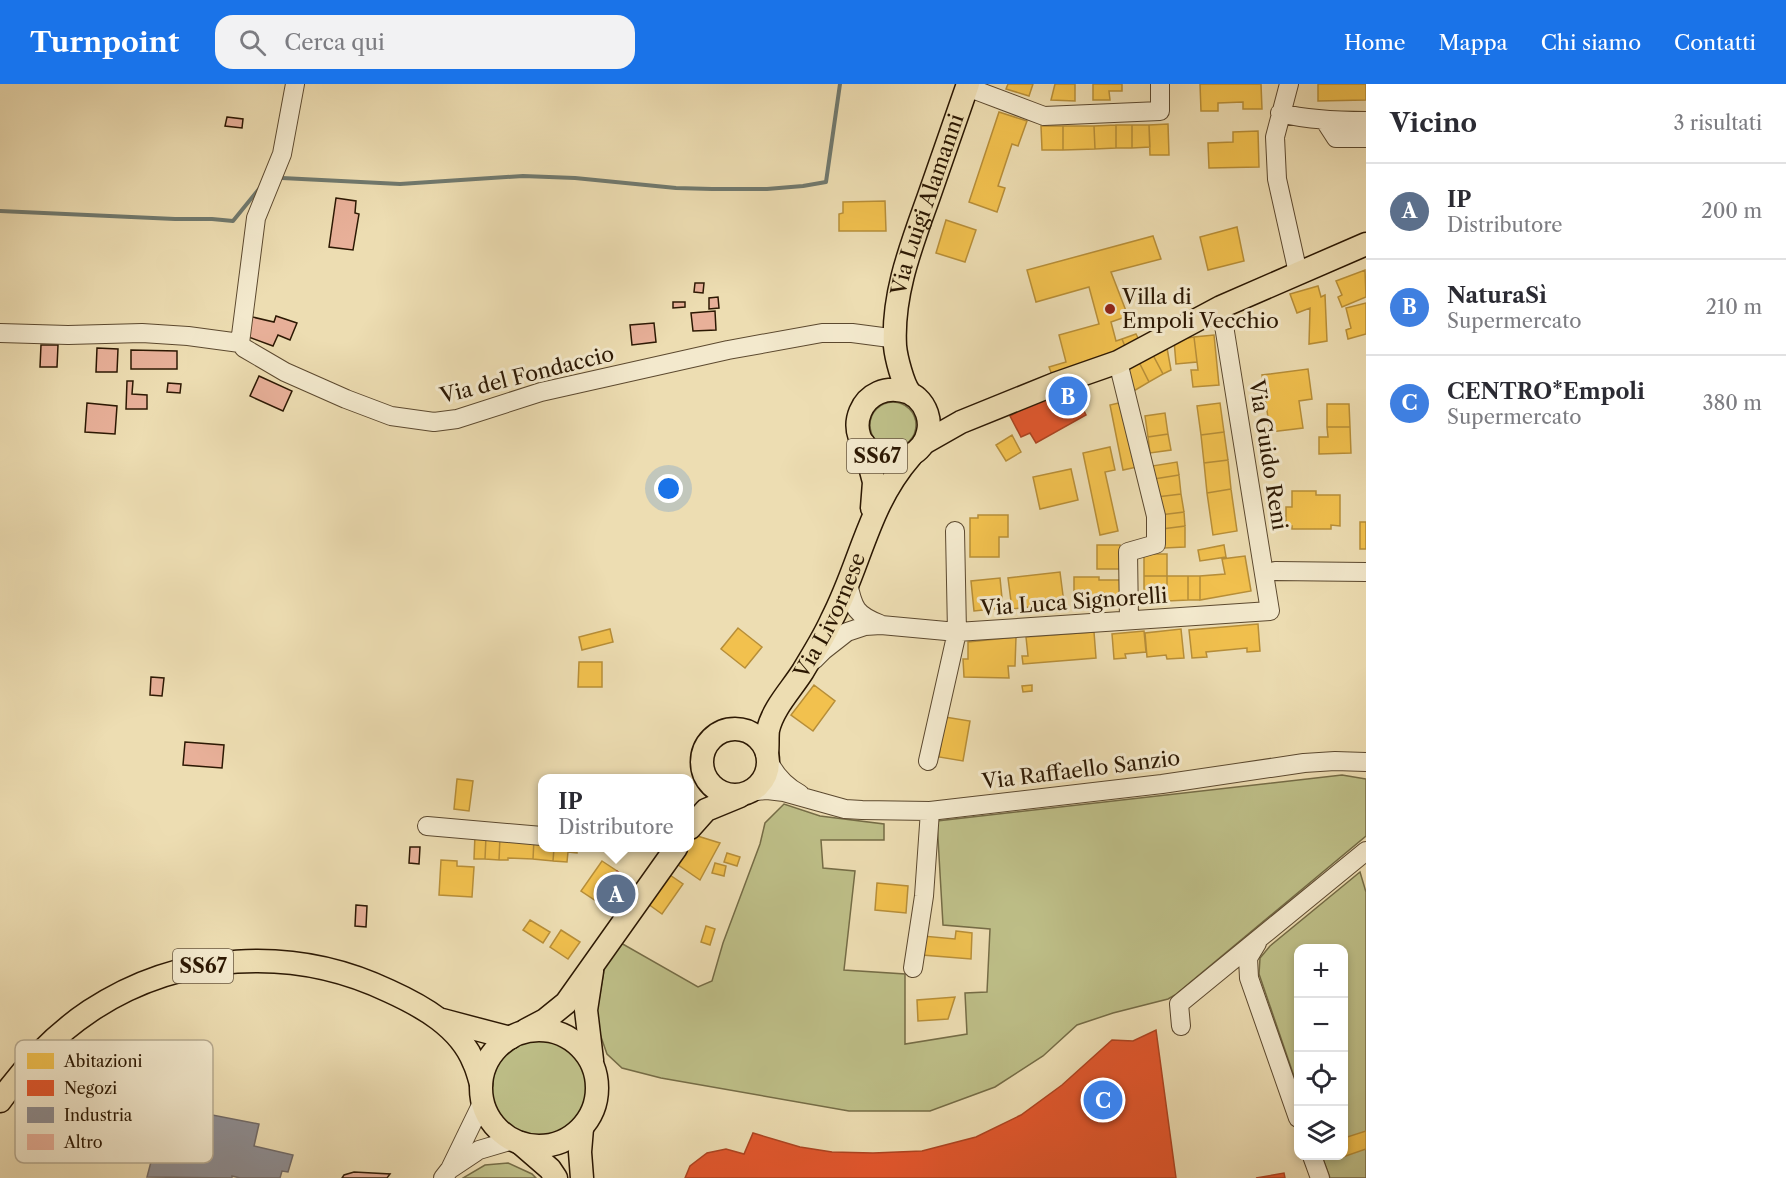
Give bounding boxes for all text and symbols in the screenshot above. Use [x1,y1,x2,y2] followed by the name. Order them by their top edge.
[215,15,635,69] search box
[30,25,179,59] text: Turnpoint
[236,26,269,59] icon: search
[284,29,385,56] text: Cerca qui
[1344,30,1406,55] text: Home
[1439,30,1508,55] text: Mappa
[1541,30,1641,55] text: Chi siamo
[1674,30,1756,55] text: Contatti
[1390,107,1477,139] text: Vicino
[886,110,969,298] street label: Via Luigi Alamanni
[1673,111,1762,135] text: 3 risultati
[1447,186,1471,213] text: IP
[1402,199,1417,223] text: A
[1701,199,1762,223] text: 200 m
[1447,213,1563,237] text: Distributore
[1447,282,1547,309] text: NaturaSì
[1121,284,1279,333] place label: Villa di Empoli Vecchio
[1402,295,1417,319] text: B
[1705,295,1762,319] text: 210 m
[1103,302,1117,316] marker: Villa di Empoli Vecchio
[1447,309,1582,333] text: Supermercato
[436,341,616,408] street label: Via del Fondaccio
[1048,374,1088,418] pin: B
[1244,377,1293,532] street label: Via Guido Reni
[1447,378,1645,405] text: CENTRO*Empoli
[1401,391,1418,415] text: C
[1703,391,1762,415] text: 380 m
[1447,405,1582,429] text: Supermercato
[847,439,907,473] road number: SS67
[654,474,683,503] your location
[788,549,870,683] street label: Via Livornese
[979,582,1168,621] street label: Via Luca Signorelli
[979,745,1181,794] street label: Via Raffaello Sanzio
[538,774,694,852] popup
[558,788,583,815] text: IP
[558,815,674,839] text: Distributore
[596,872,636,916] pin: A
[1294,944,1348,1160] map controls
[1294,944,1348,998] button: +
[173,949,233,983] road number: SS67
[1294,998,1348,1052] button: −
[15,1040,213,1163] legend
[63,1051,142,1071] text: Abitazioni
[1294,1052,1348,1106] button: locate
[64,1078,117,1098] text: Negozi
[1084,1078,1122,1122] pin: C
[64,1105,133,1125] text: Industria
[1294,1106,1348,1160] button: layers
[63,1132,103,1152] text: Altro

